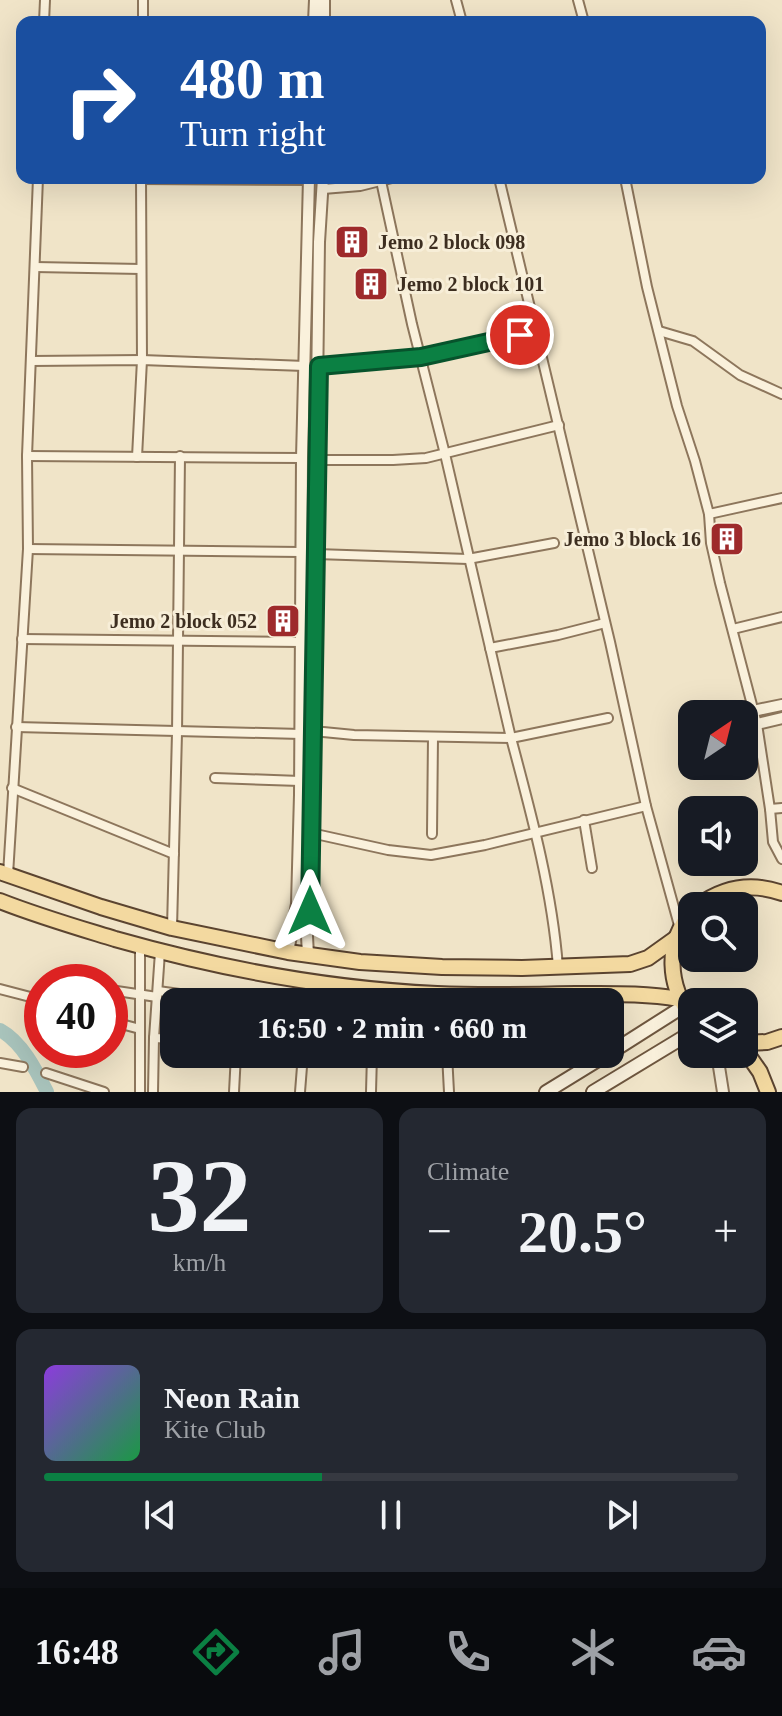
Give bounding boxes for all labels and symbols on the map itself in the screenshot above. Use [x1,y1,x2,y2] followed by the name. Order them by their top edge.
[333,223,371,261] building icon: Jemo 2 block 098
[378,231,525,253] place label: Jemo 2 block 098
[352,265,390,303] building icon: Jemo 2 block 101
[397,273,544,295] place label: Jemo 2 block 101
[486,301,554,369] pin
[708,520,746,558] building icon: Jemo 3 block 16
[564,528,701,550] place label: Jemo 3 block 16
[264,602,302,640] building icon: Jemo 2 block 052
[110,610,257,632] place label: Jemo 2 block 052
[678,700,758,780] north arrow
[268,869,352,953] position arrow
[24,964,128,1068] speed limit sign: 40

